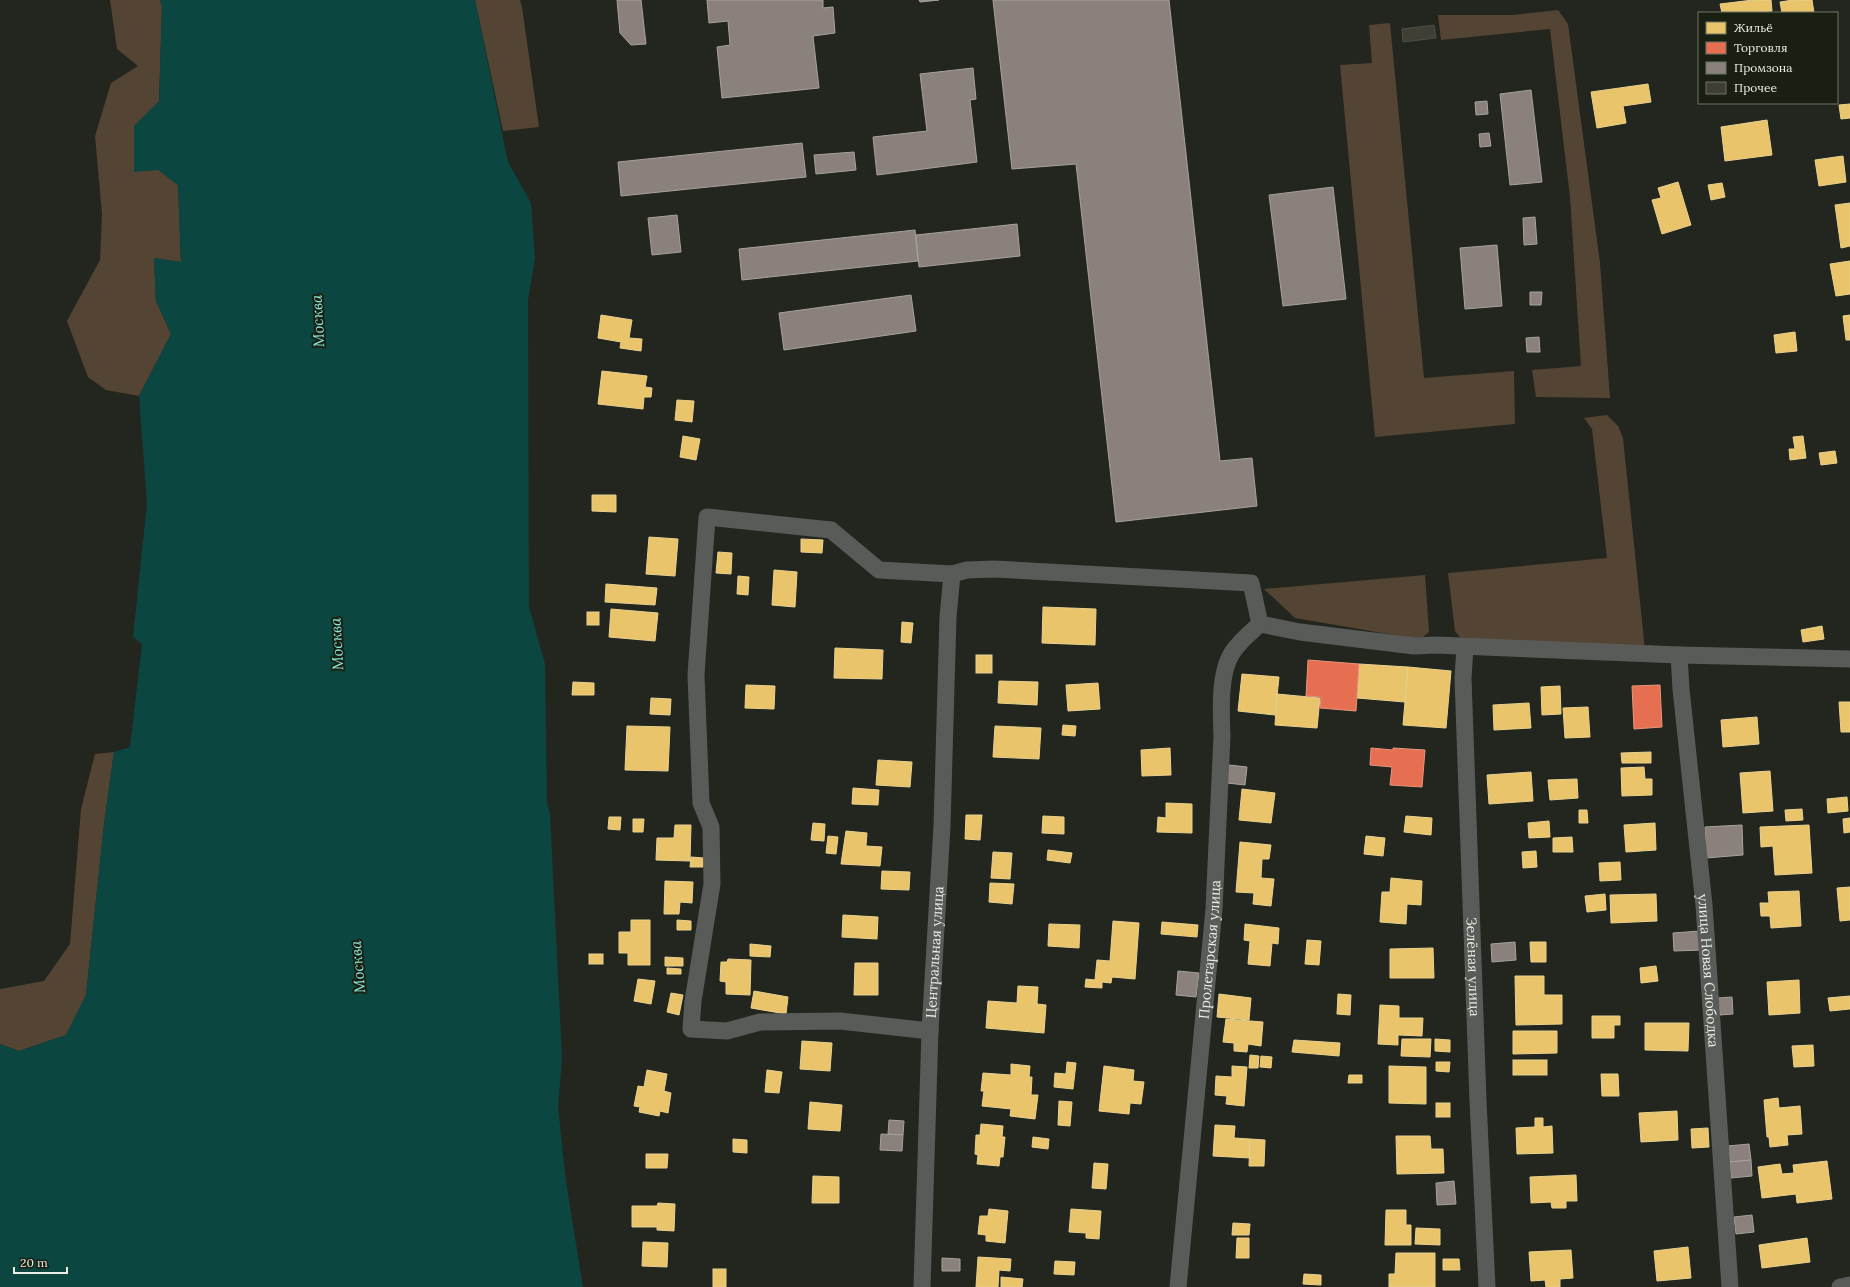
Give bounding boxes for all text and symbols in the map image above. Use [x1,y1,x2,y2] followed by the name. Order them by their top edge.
[1698,12,1838,104] legend
[1734,20,1773,35] text: Жильё
[1734,40,1787,55] text: Торговля
[1734,60,1792,75] text: Промзона
[1734,80,1777,95] text: Прочее
[307,294,328,348] water label: Москва
[326,617,347,671] water label: Москва
[1195,880,1224,1020] street label: Пролетарская улица
[922,886,947,1019] street label: Центральная улица
[1694,893,1723,1048] street label: улица Новая Слободка
[1462,917,1484,1017] street label: Зелёная улица
[346,939,369,994] water label: Москва
[14,1249,67,1275] scale bar
[20,1255,48,1270] text: 20 m

